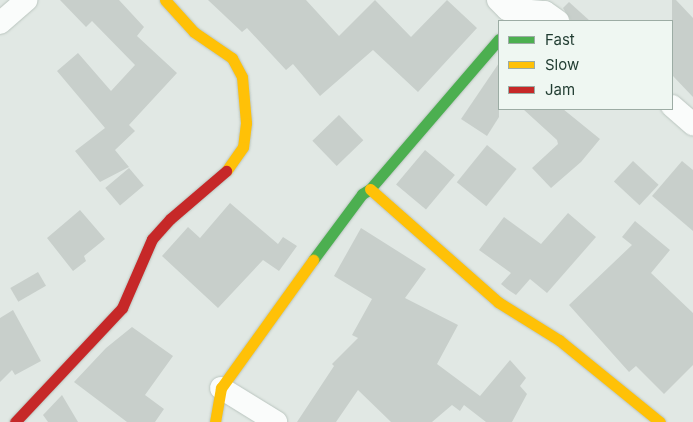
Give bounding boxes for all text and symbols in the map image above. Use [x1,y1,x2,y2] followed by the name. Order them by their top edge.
[498,20,673,110] legend
[545,30,575,49] text: Fast
[545,55,579,74] text: Slow
[545,80,575,99] text: Jam

